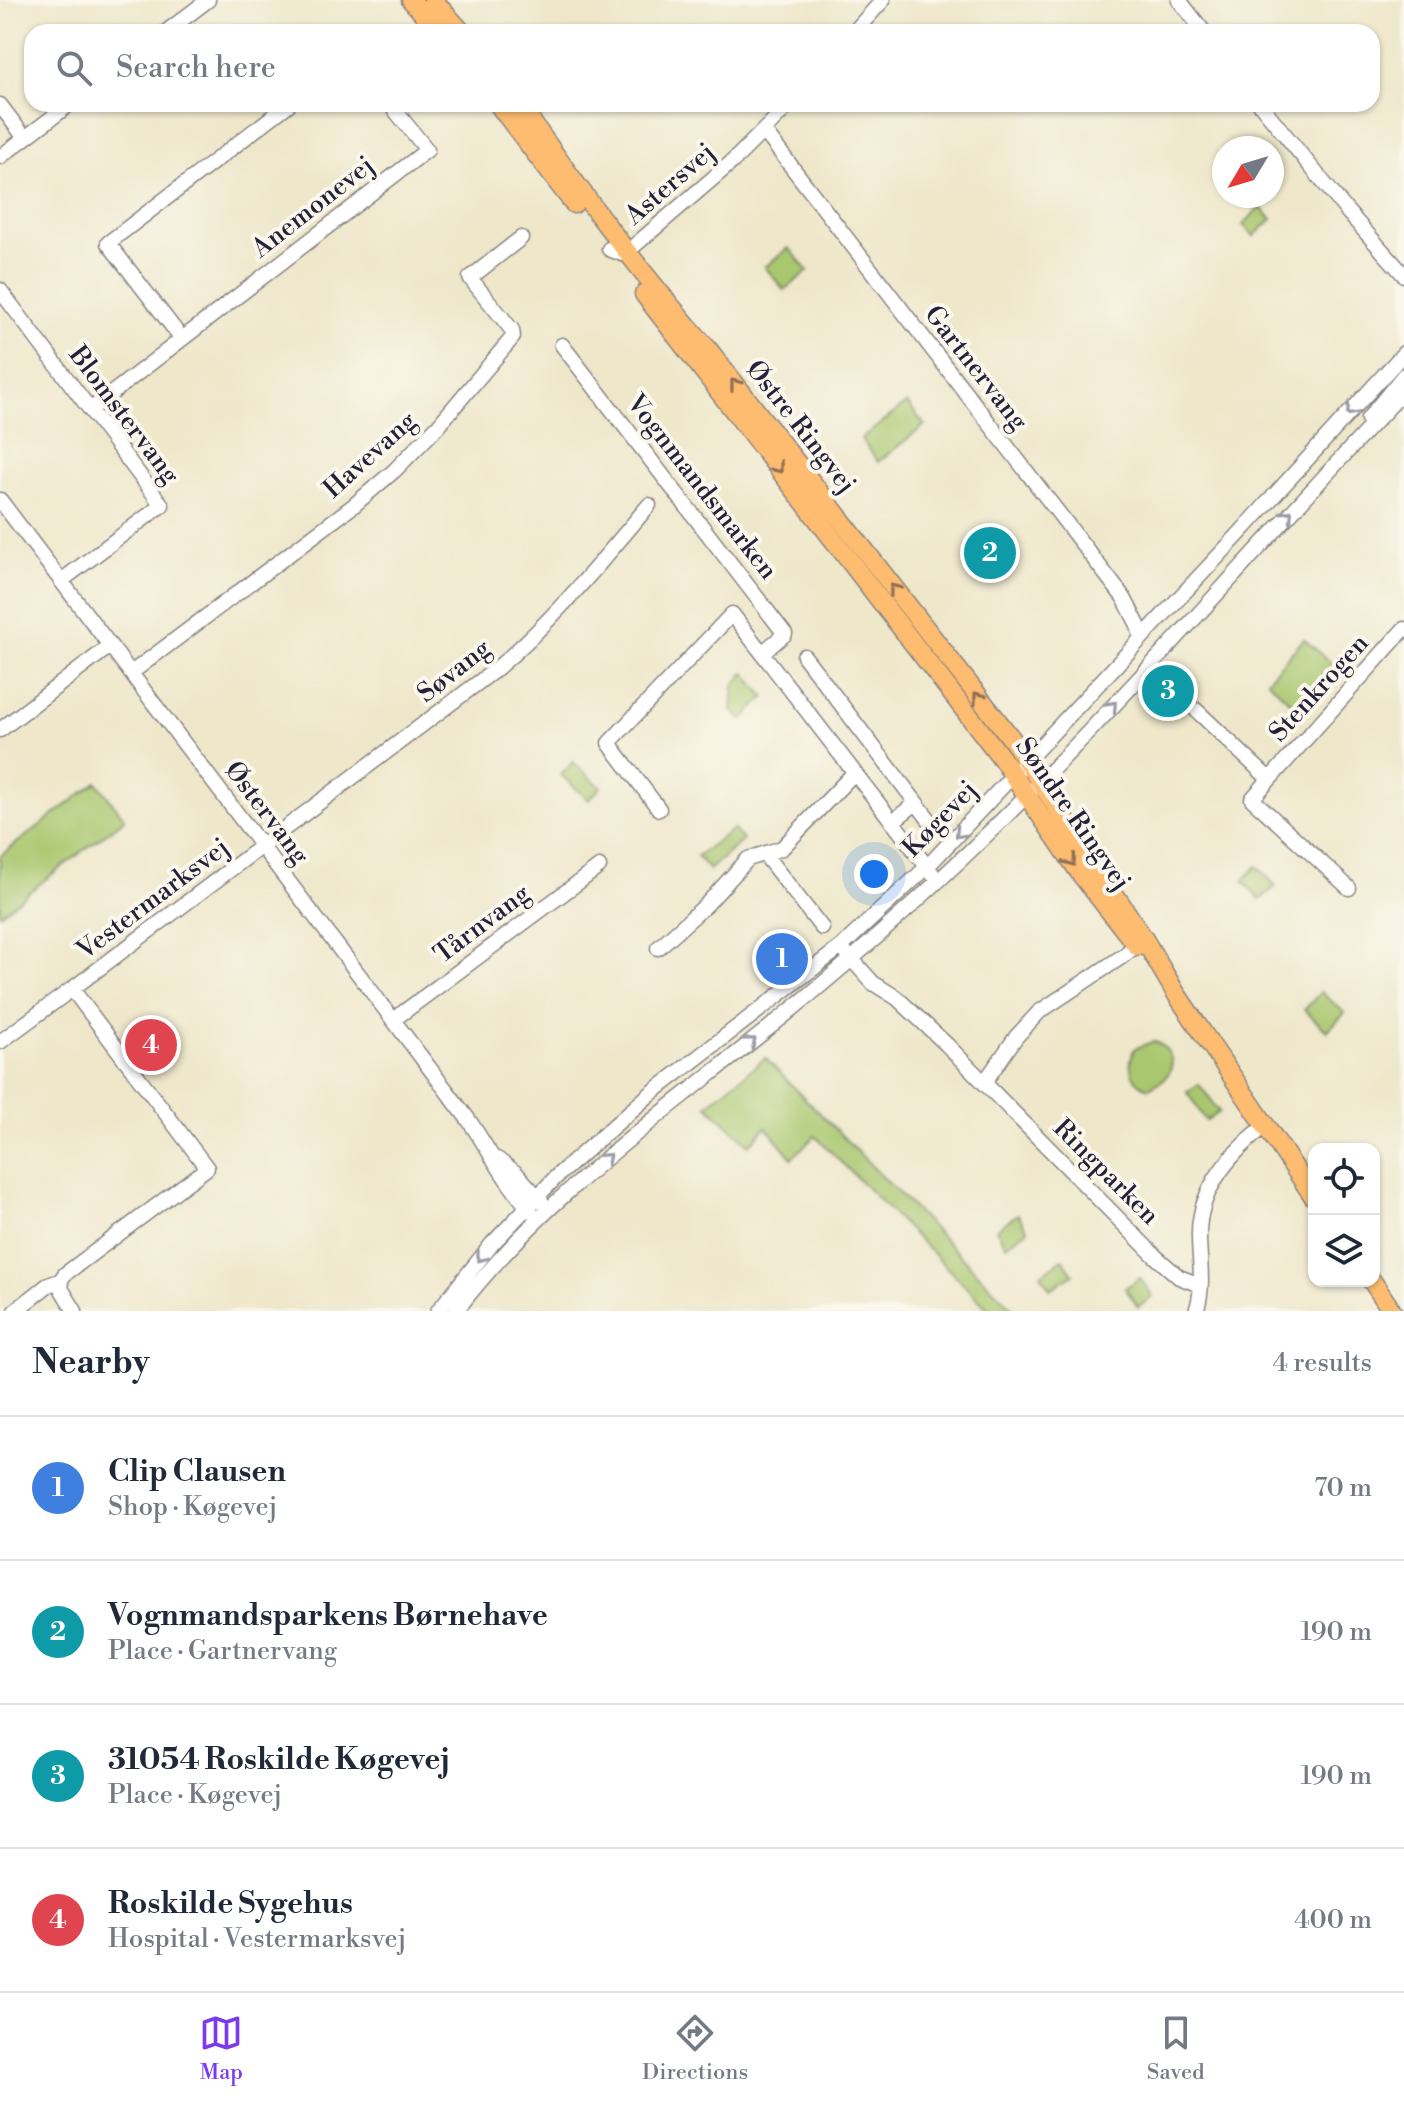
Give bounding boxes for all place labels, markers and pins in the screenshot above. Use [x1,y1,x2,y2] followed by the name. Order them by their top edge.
[964,523,1016,583] pin: 2
[1142,661,1194,721] pin: 3
[756,929,808,989] pin: 1
[125,1015,177,1075] pin: 4

